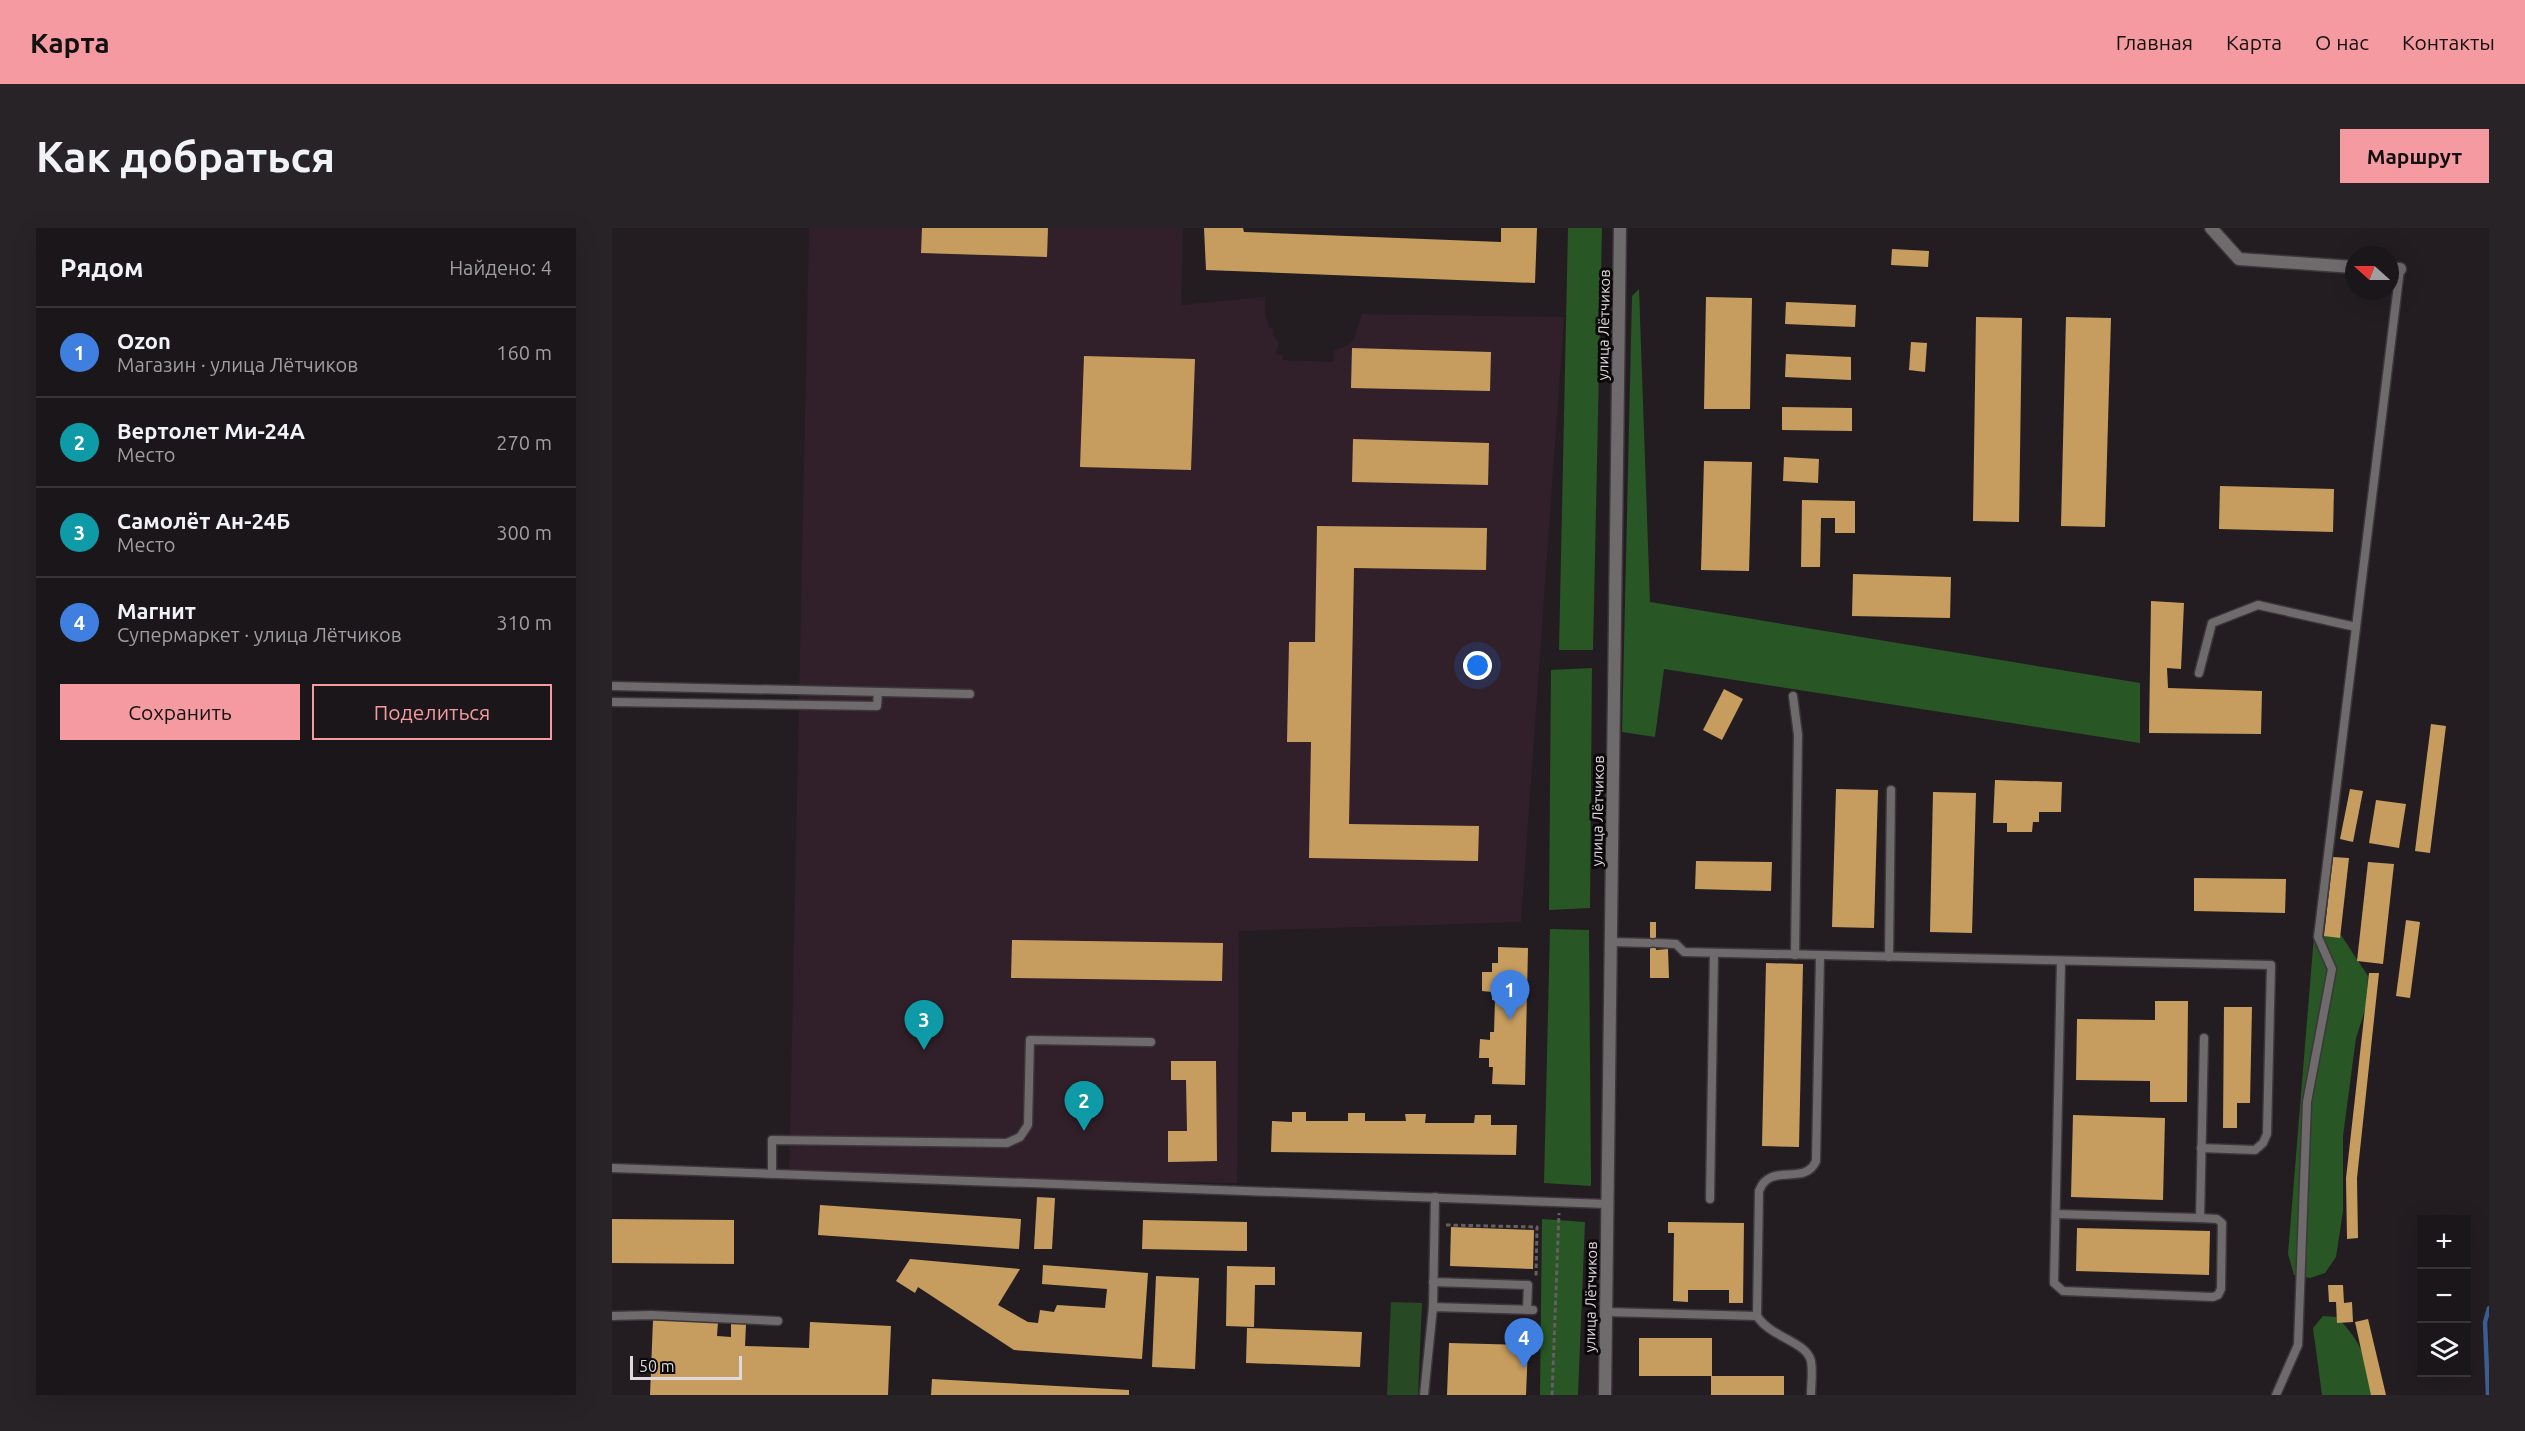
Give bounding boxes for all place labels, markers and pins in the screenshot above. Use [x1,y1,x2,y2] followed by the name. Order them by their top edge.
[1490,970,1530,1020] pin: 1
[904,1000,944,1050] pin: 3
[1064,1082,1104,1131] pin: 2
[1504,1318,1544,1368] pin: 4

